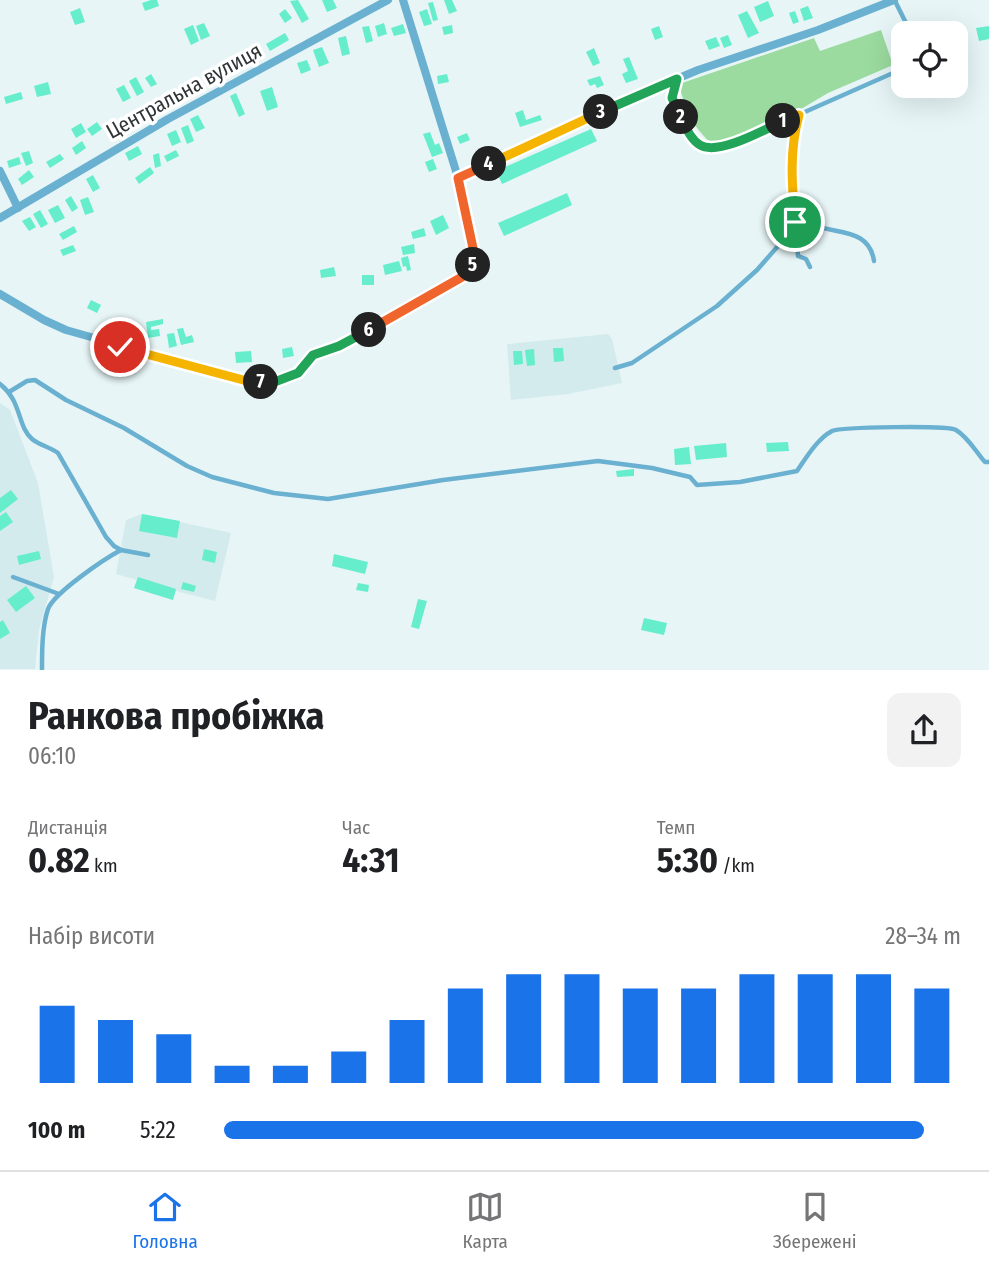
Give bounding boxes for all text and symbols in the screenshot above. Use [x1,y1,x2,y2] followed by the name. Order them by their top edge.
[891,21,968,98] map controls
[891,21,968,98] button: locate
[102,37,266,145] street label: Центральна вулиця
[584,94,618,130] pin: 3
[596,100,605,123] text: 3
[664,100,698,134] pin: 2
[766,104,800,138] pin: 1
[676,105,685,128] text: 2
[778,109,787,132] text: 1
[472,146,506,182] pin: 4
[484,152,493,175] text: 4
[765,192,825,252] pin
[776,203,814,241] icon: arrive
[456,247,490,282] pin: 5
[468,253,477,276] text: 5
[352,312,386,348] pin: 6
[90,317,150,377] pin
[364,318,373,341] text: 6
[101,328,139,366] icon: check
[244,364,278,400] pin: 7
[256,370,265,393] text: 7
[28,693,324,739] text: Ранкова пробіжка
[887,693,961,767] button: share
[28,742,76,770] text: 06:10
[28,816,108,839] text: Дистанція
[342,816,370,839] text: Час
[657,816,695,839] text: Темп
[28,839,90,881] text: 0.82
[342,839,400,881] text: 4:31
[657,839,718,881] text: 5:30
[90,854,118,877] text: km
[718,854,755,877] text: /km
[28,922,155,950] text: Набір висоти
[885,922,961,950] text: 28–34 m
[28,1116,85,1144] text: 100 m
[140,1116,176,1144] text: 5:22
[132,1188,198,1253] tab: Головна
[463,1188,508,1253] tab: Карта
[773,1188,857,1253] tab: Збережені

